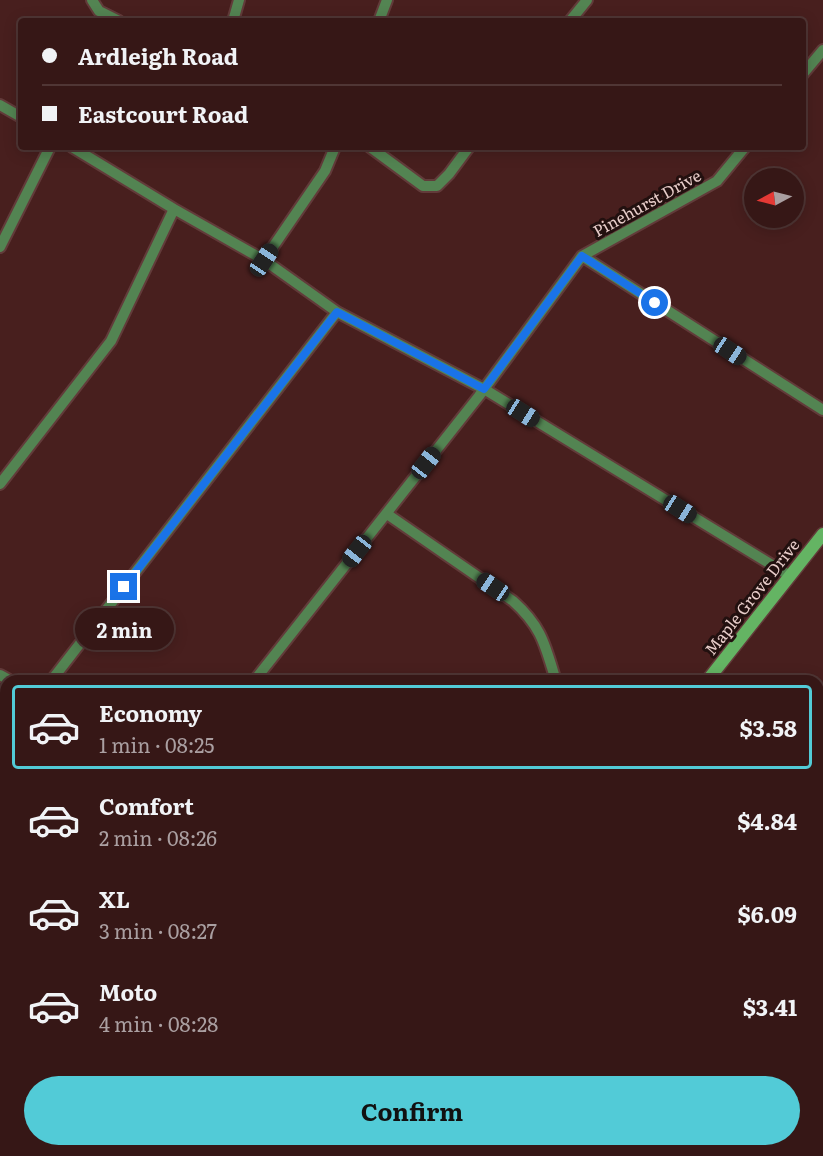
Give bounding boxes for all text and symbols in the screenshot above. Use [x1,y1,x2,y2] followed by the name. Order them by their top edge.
[78,39,238,72] text: Ardleigh Road
[78,97,249,130] text: Eastcourt Road
[588,162,705,242] street label: Pinehurst Drive
[744,168,804,228] north arrow
[744,168,804,228] map controls
[246,240,282,280] car
[641,289,668,316] route start
[710,334,750,368] car
[503,396,543,430] car
[408,443,444,483] car
[660,492,700,526] car
[339,531,375,571] car
[698,533,804,660] street label: Maple Grove Drive
[473,569,513,605] car
[110,573,137,600] route end
[74,608,174,650] callout: 2 min
[97,614,152,644] text: 2 min
[99,696,202,729] text: Economy
[27,700,81,754] icon: car
[739,711,797,744] text: $3.58
[99,729,214,759] text: 1 min · 08:25
[99,789,194,822] text: Comfort
[27,793,81,847] icon: car
[737,804,797,837] text: $4.84
[99,822,217,852] text: 2 min · 08:26
[99,882,130,915] text: XL
[27,886,81,940] icon: car
[738,897,797,930] text: $6.09
[99,915,217,945] text: 3 min · 08:27
[99,975,157,1008] text: Moto
[27,979,81,1033] icon: car
[743,990,797,1023] text: $3.41
[99,1008,218,1038] text: 4 min · 08:28
[24,1076,800,1145] button: Confirm

